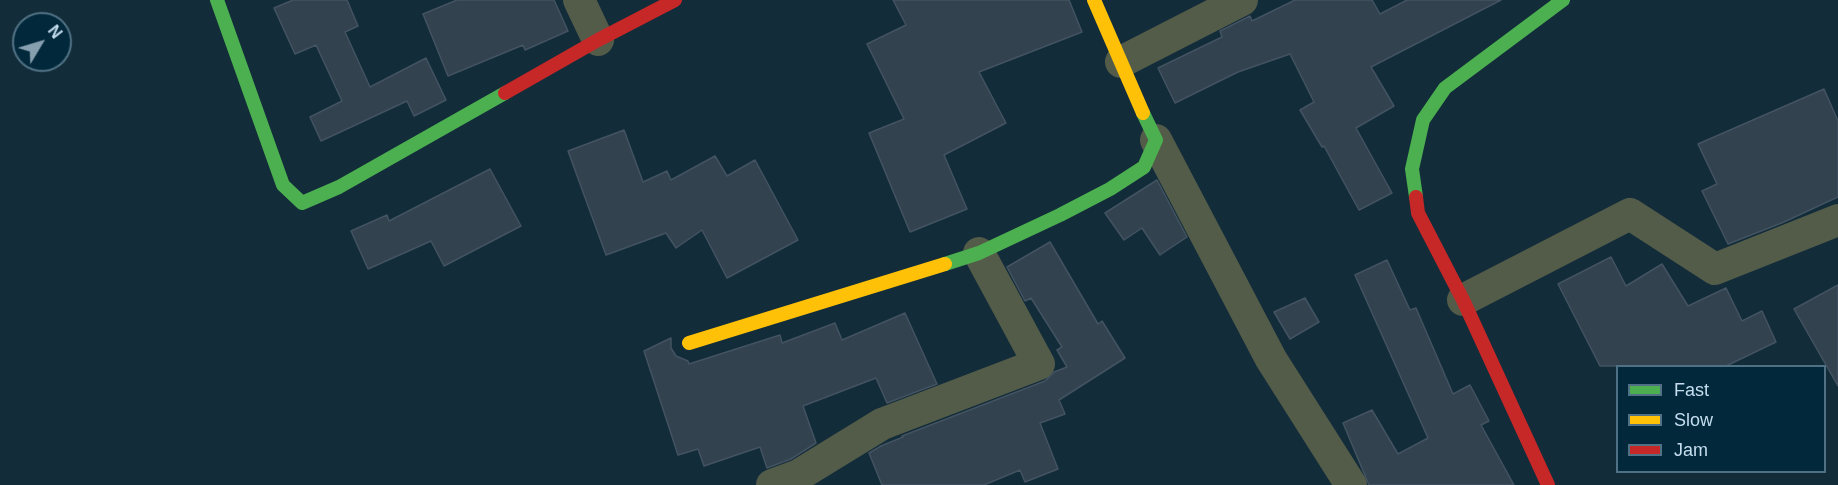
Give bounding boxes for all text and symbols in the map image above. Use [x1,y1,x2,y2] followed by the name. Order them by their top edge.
[12,12,72,72] north arrow
[45,22,65,42] text: N
[1616,365,1826,473] legend
[1674,380,1709,400] text: Fast
[1674,410,1713,430] text: Slow
[1674,440,1708,460] text: Jam

